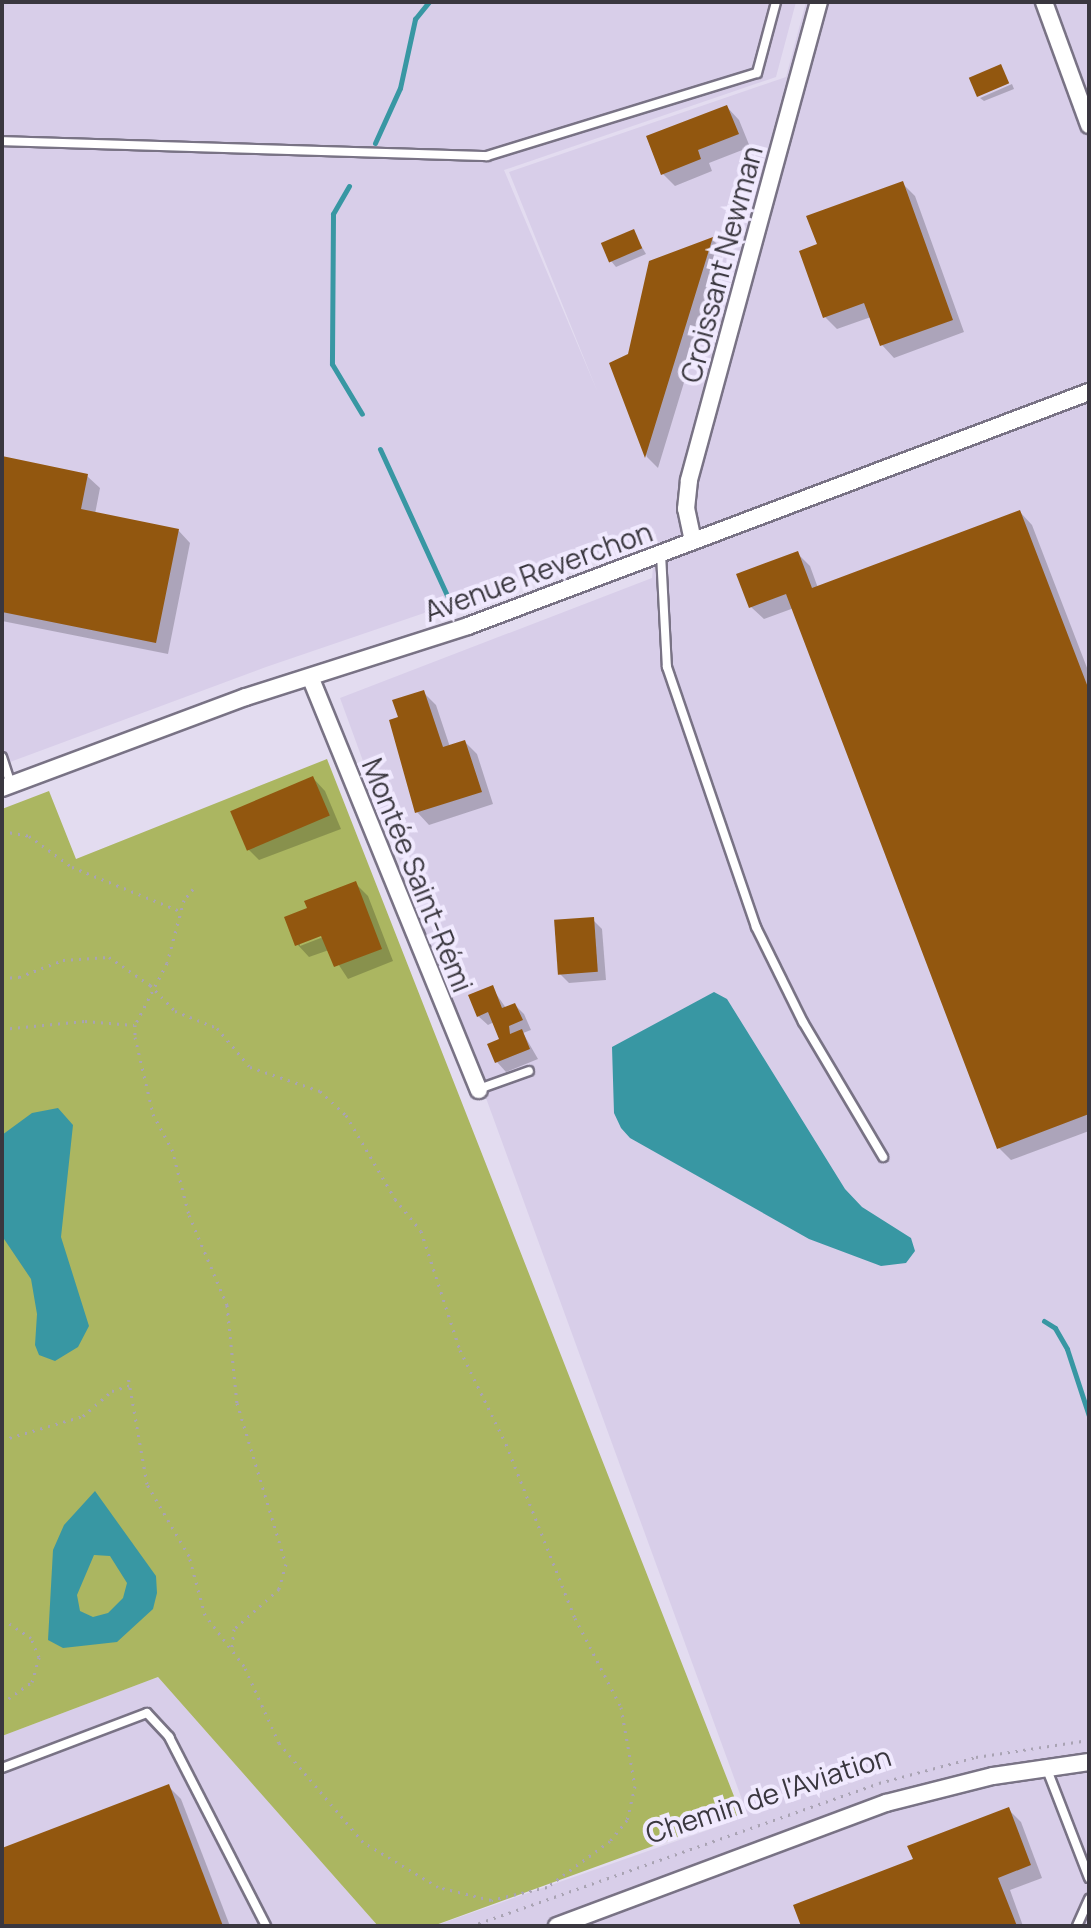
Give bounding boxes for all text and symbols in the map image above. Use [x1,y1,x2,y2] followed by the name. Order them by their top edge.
[673,142,769,386] street label: Croissant Newman
[419,514,657,628] street label: Avenue Reverchon
[356,753,480,997] street label: Montée Saint-Rémi
[641,1738,895,1850] street label: Chemin de l'Aviation

